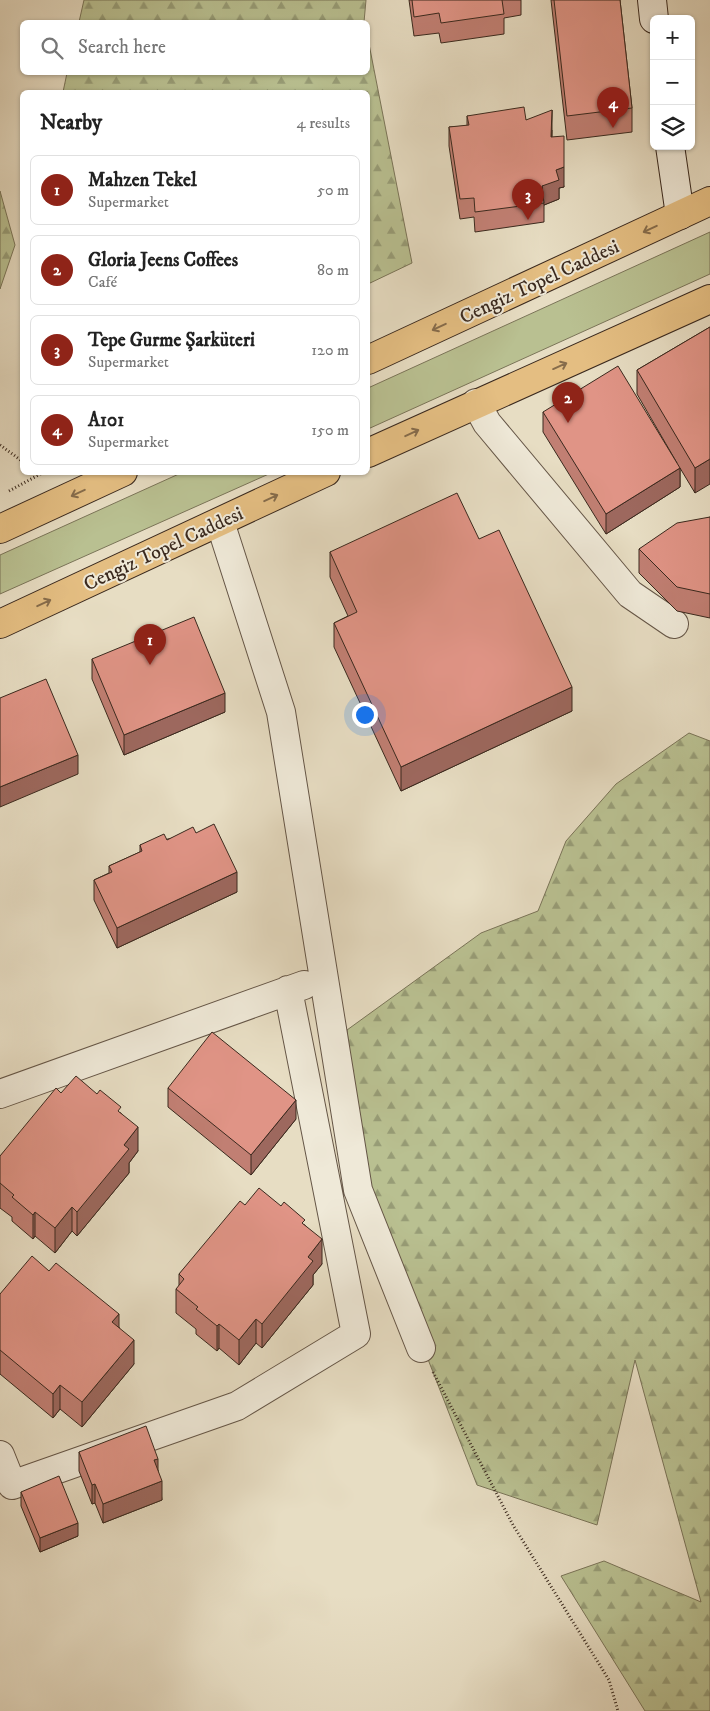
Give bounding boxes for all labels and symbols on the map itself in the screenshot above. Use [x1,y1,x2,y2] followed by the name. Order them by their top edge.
[597,87,629,128] pin: 4
[512,179,544,220] pin: 3
[643,225,658,234] one-way arrow
[456,234,623,330] street label: Cengiz Topel Caddesi
[432,322,447,332] one-way arrow
[552,361,567,371] one-way arrow
[552,382,584,423] pin: 2
[404,428,419,437] one-way arrow
[71,489,86,498] one-way arrow
[263,493,278,502] one-way arrow
[80,501,247,597] street label: Cengiz Topel Caddesi
[36,598,51,608] one-way arrow
[134,624,166,665] pin: 1
[352,702,378,728] your location

